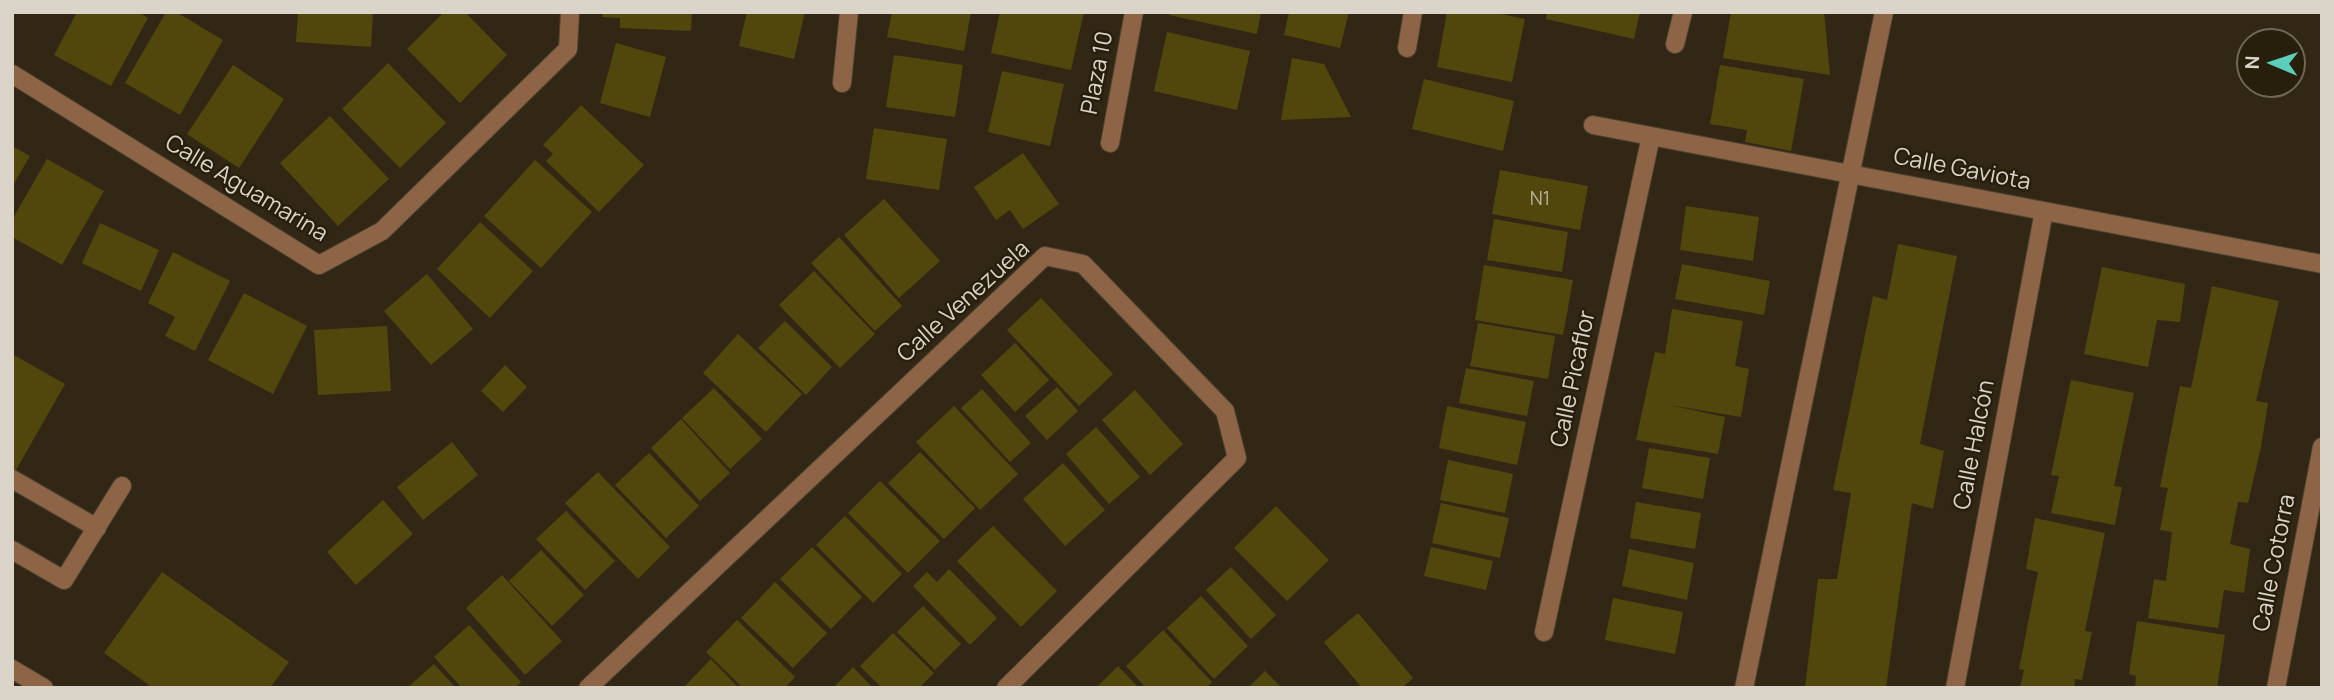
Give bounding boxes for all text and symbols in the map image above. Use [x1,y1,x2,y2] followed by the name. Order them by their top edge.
[2236,28,2306,98] north arrow
[1076,29,1120,117] street label: Plaza 10
[2239,55,2265,70] text: N
[160,130,332,248] street label: Calle Aguamarina
[1891,143,2033,197] street label: Calle Gaviota
[1530,189,1550,211] house number: N1
[892,236,1036,368] street label: Calle Venezuela
[1546,308,1602,450] street label: Calle Picaflor
[1949,378,2001,512] street label: Calle Halcón
[2248,492,2302,634] street label: Calle Cotorra

